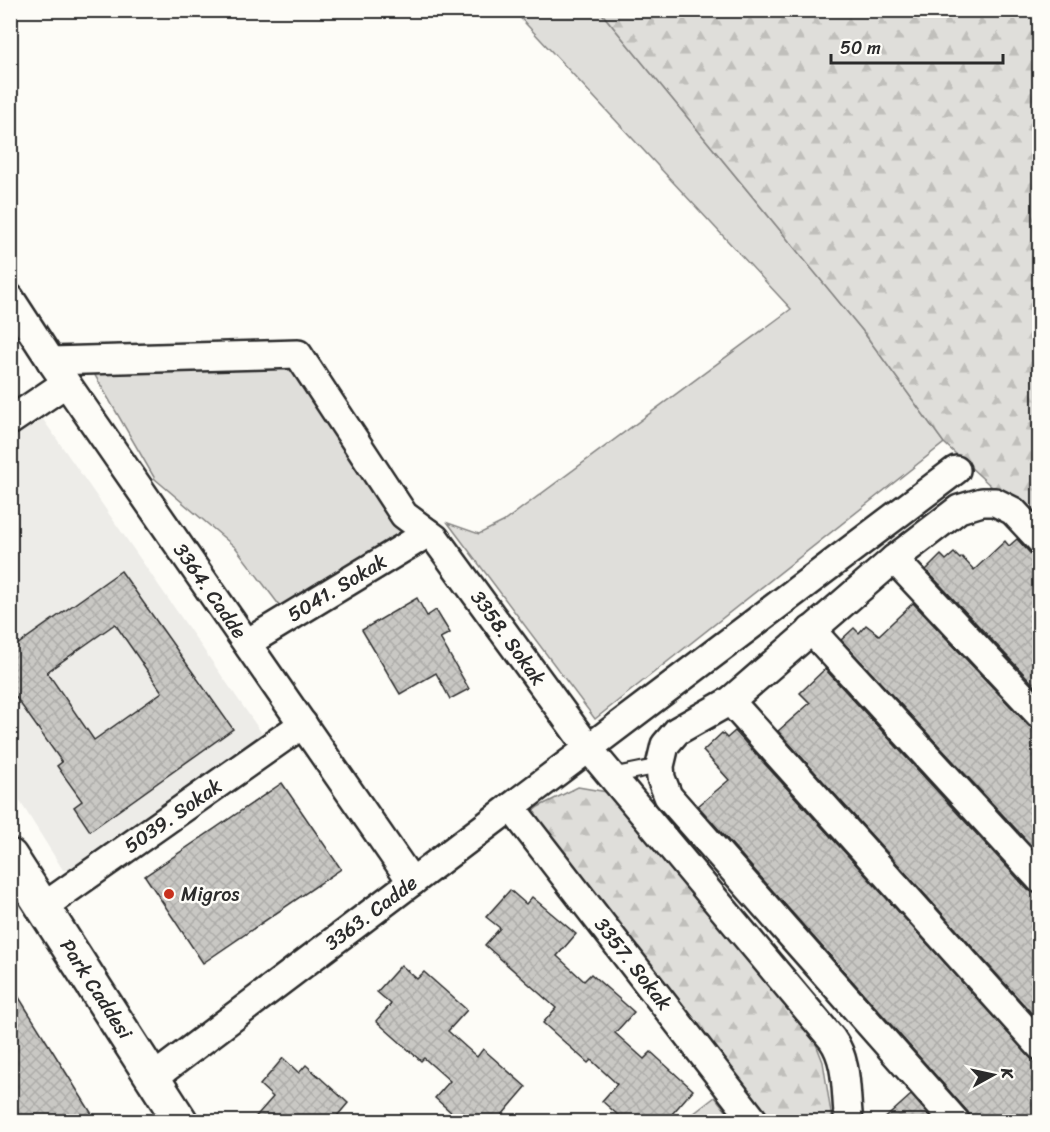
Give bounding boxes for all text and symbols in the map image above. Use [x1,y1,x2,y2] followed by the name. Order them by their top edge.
[831,27,1004,65] scale bar
[840,32,881,64] text: 50 m
[164,536,256,646] street label: 3364. Cadde
[280,544,394,632] street label: 5041. Sokak
[461,583,555,694] street label: 3358. Sokak
[117,769,230,863] street label: 5039. Sokak
[317,866,425,960] street label: 3363. Cadde
[181,877,240,912] place label: Migros
[162,887,176,901] marker: Migros
[585,910,681,1019] street label: 3357. Sokak
[50,932,143,1048] street label: Park Caddesi
[963,1045,1023,1105] north arrow
[992,1065,1023,1081] text: K

